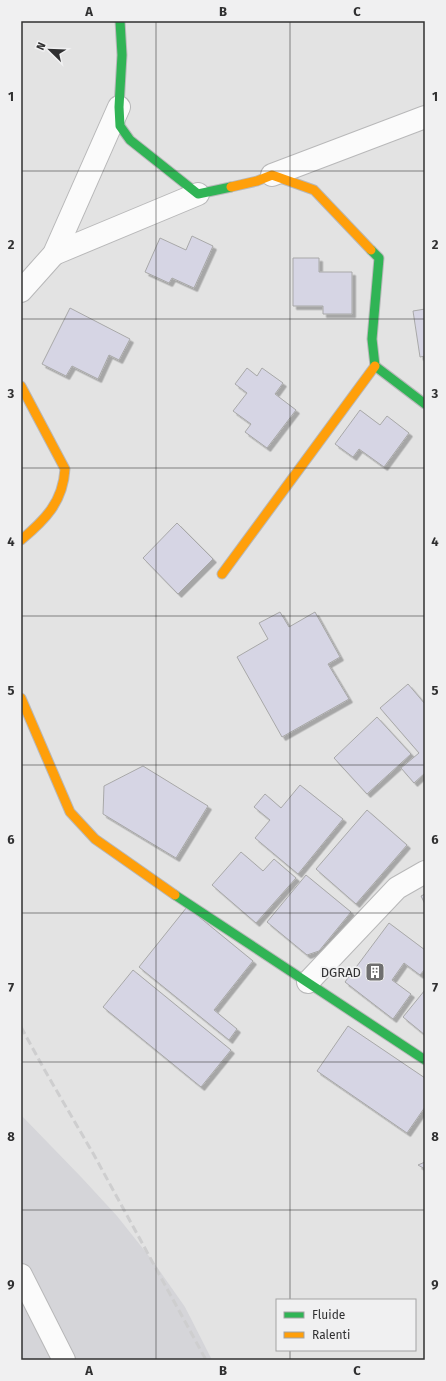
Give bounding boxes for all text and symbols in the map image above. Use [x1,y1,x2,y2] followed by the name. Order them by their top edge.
[84,4,93,19] text: A
[219,4,227,19] text: B
[353,4,361,19] text: C
[30,30,70,70] north arrow
[34,40,49,52] text: N
[8,89,14,104] text: 1
[432,89,438,104] text: 1
[8,237,15,252] text: 2
[432,237,439,252] text: 2
[7,386,15,401] text: 3
[431,386,439,401] text: 3
[7,534,15,549] text: 4
[431,534,439,549] text: 4
[8,683,15,698] text: 5
[432,683,439,698] text: 5
[7,832,15,847] text: 6
[431,832,439,847] text: 6
[364,961,386,983] building icon: DGRAD
[321,965,361,980] place label: DGRAD
[8,980,14,995] text: 7
[432,980,438,995] text: 7
[7,1129,15,1144] text: 8
[431,1129,439,1144] text: 8
[7,1277,15,1292] text: 9
[431,1277,439,1292] text: 9
[276,1299,416,1351] legend
[312,1308,345,1322] text: Fluide
[312,1328,350,1342] text: Ralenti
[84,1363,93,1378] text: A
[219,1363,227,1378] text: B
[353,1363,361,1378] text: C

